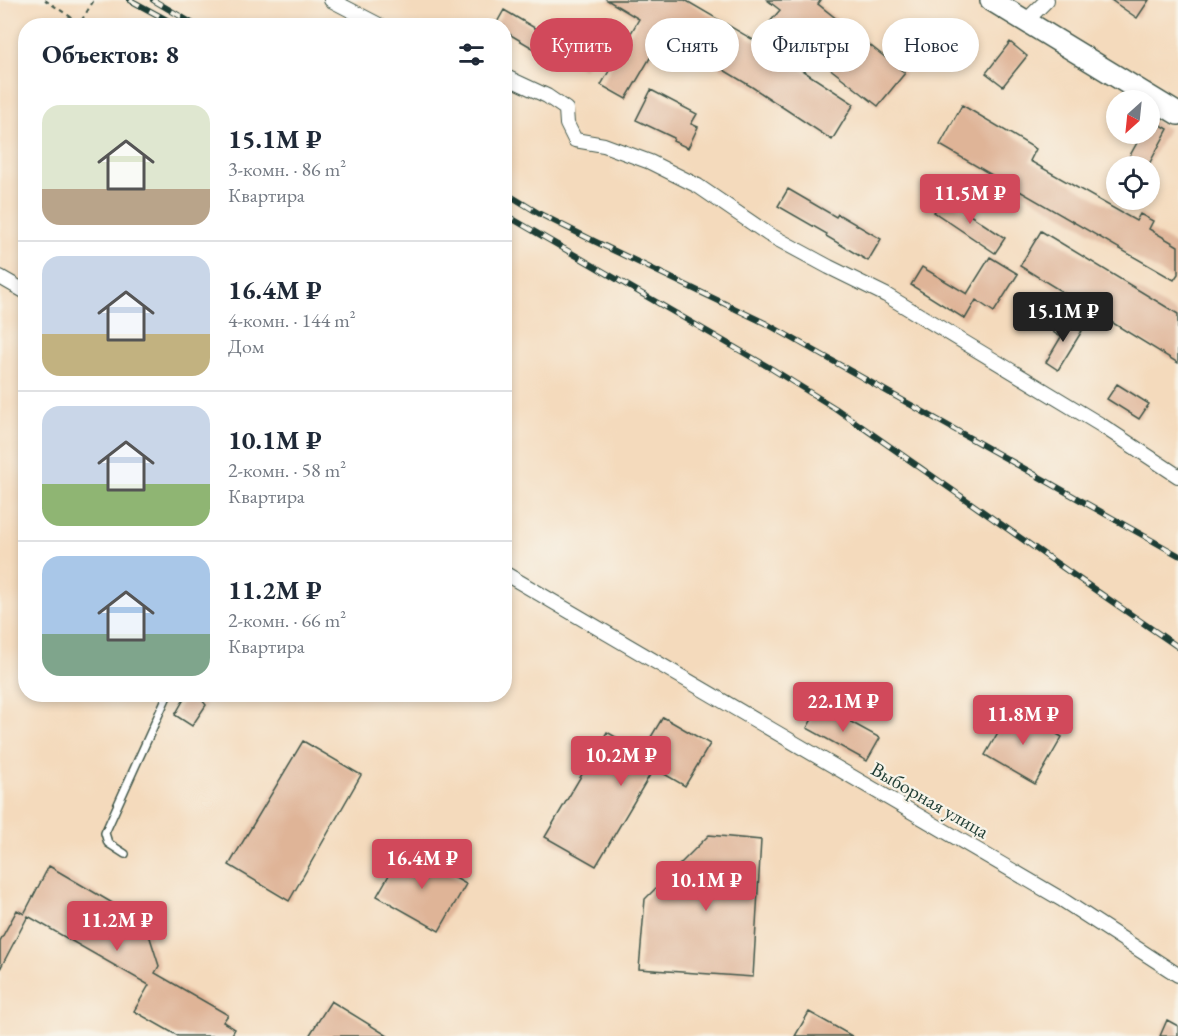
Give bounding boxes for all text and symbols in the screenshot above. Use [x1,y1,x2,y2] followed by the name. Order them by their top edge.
[530,18,633,72] chip: Купить
[645,18,739,72] chip: Снять
[751,18,870,72] chip: Фильтры
[882,18,979,72] chip: Новое
[42,37,179,71] text: Объектов: 8
[455,38,488,71] icon: filters
[1106,90,1160,144] north arrow
[1106,90,1160,210] map controls
[228,122,322,156] text: 15.1M ₽
[90,129,162,201] icon: home
[228,156,346,182] text: 3-комн. · 86 m²
[1106,156,1160,210] button: locate
[915,174,1025,225] pin: 11.5M ₽
[934,180,1006,206] text: 11.5M ₽
[228,182,305,208] text: Квартира
[228,273,322,307] text: 16.4M ₽
[90,280,162,352] icon: home
[1008,292,1118,343] pin: 15.1M ₽
[1027,298,1099,324] text: 15.1M ₽
[228,307,356,333] text: 4-комн. · 144 m²
[228,333,264,359] text: Дом
[228,423,322,457] text: 10.1M ₽
[90,430,162,502] icon: home
[228,457,346,483] text: 2-комн. · 58 m²
[228,483,305,509] text: Квартира
[228,573,322,607] text: 11.2M ₽
[90,580,162,652] icon: home
[228,607,346,633] text: 2-комн. · 66 m²
[228,633,305,659] text: Квартира
[788,682,898,733] pin: 22.1M ₽
[807,688,879,714] text: 22.1M ₽
[968,695,1078,746] pin: 11.8M ₽
[987,701,1059,727] text: 11.8M ₽
[566,736,676,787] pin: 10.2M ₽
[585,742,657,768] text: 10.2M ₽
[866,756,994,844] street label: Выборная улица
[367,839,477,890] pin: 16.4M ₽
[386,845,458,871] text: 16.4M ₽
[651,861,761,912] pin: 10.1M ₽
[670,867,742,893] text: 10.1M ₽
[62,901,172,952] pin: 11.2M ₽
[81,907,153,933] text: 11.2M ₽

